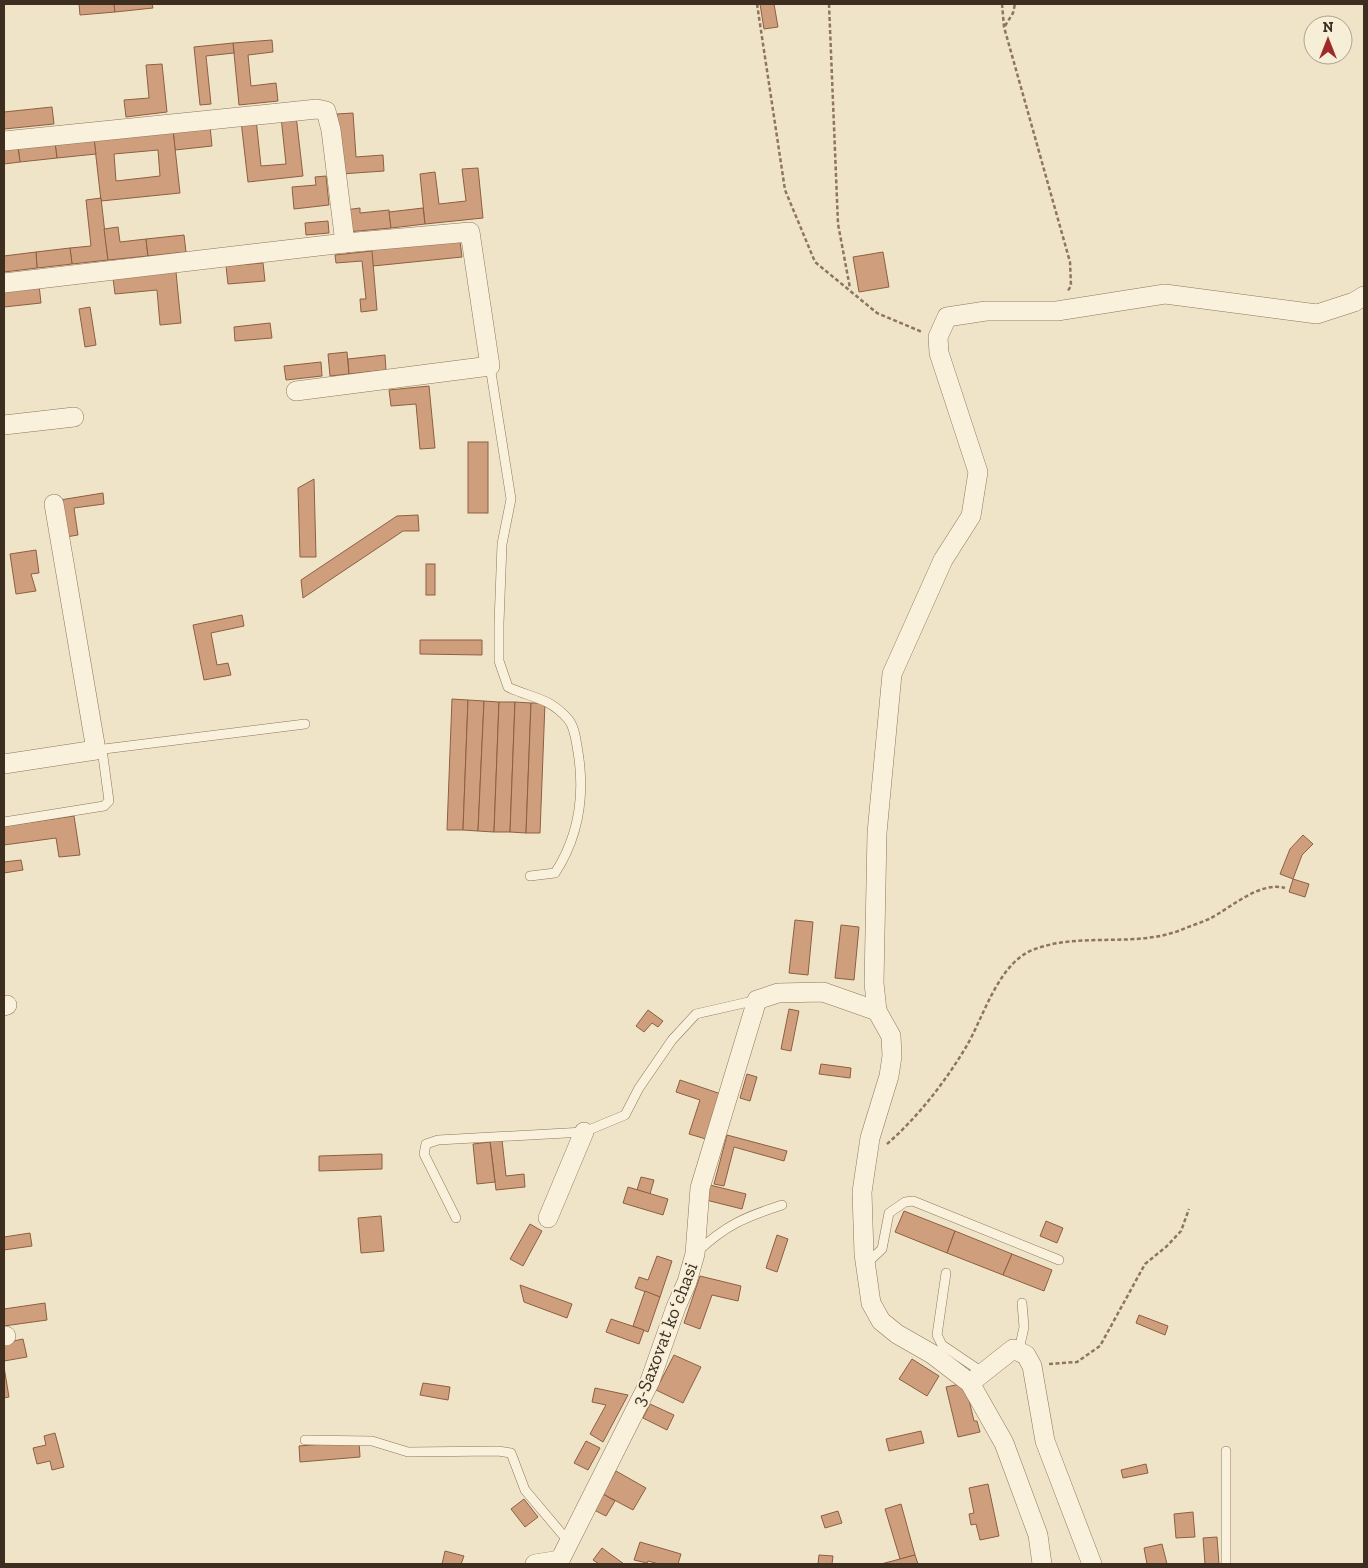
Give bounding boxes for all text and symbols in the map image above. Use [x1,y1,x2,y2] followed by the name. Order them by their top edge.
[1303,15,1353,65] north arrow
[1323,19,1334,36] text: N
[627,1259,702,1409] street label: 3-Saxovat koʻchasi

